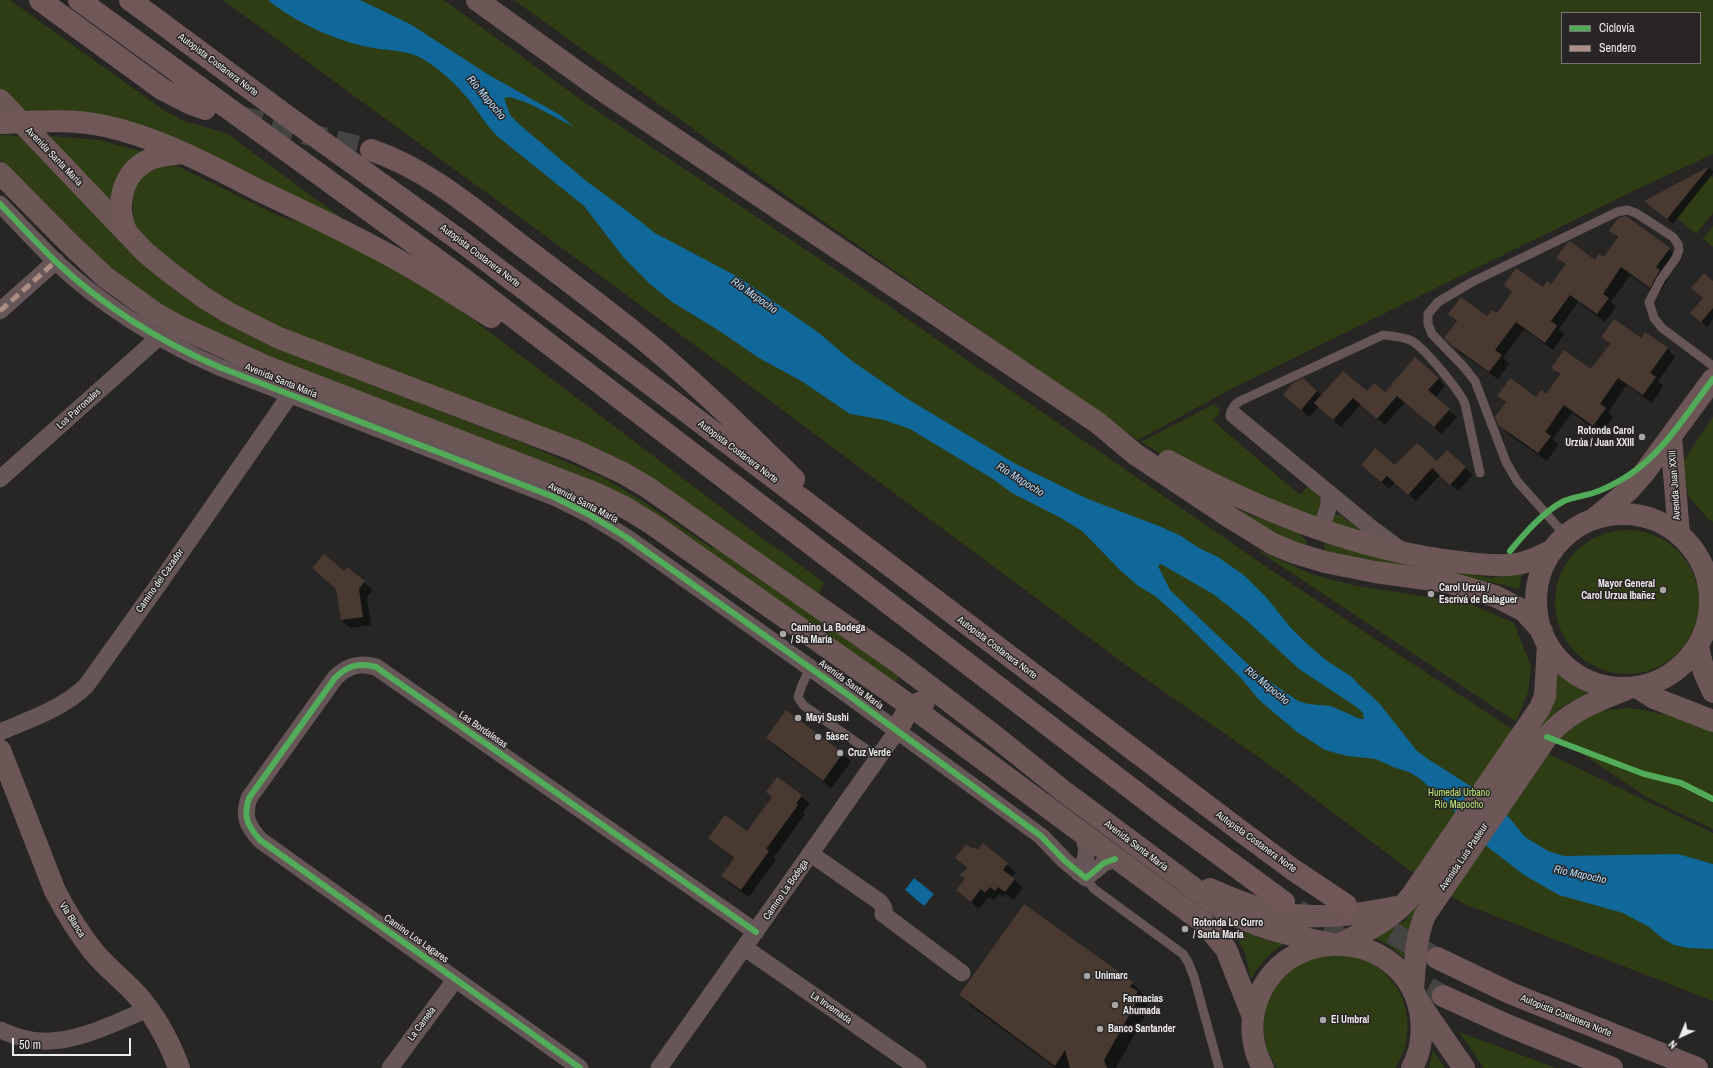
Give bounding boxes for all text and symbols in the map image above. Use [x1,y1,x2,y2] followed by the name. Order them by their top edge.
[1561,12,1701,64] legend
[1599,20,1635,36] text: Ciclovía
[176,31,260,99] street label: Autopista Costanera Norte
[1599,40,1636,56] text: Sendero
[464,73,508,123] water label: Río Mapocho
[23,125,85,189] street label: Avenida Santa María
[438,222,522,290] street label: Autopista Costanera Norte
[728,275,780,317] water label: Río Mapocho
[243,361,319,401] street label: Avenida Santa María
[54,386,104,432] street label: Los Parronales
[696,418,780,486] street label: Autopista Costanera Norte
[1565,425,1634,448] place label: Rotonda Carol Urzúa / Juan XXIII
[1637,432,1647,442] marker: Rotonda Carol Urzúa / Juan XXIII
[1667,450,1683,520] street label: Avenida Juan XXIII
[994,460,1046,500] water label: Río Mapocho
[546,480,620,526] street label: Avenida Santa María
[134,547,186,615] street label: Camino del Cazador
[1581,578,1655,602] place label: Mayor General Carol Urzua Ibañez
[1439,582,1517,606] place label: Carol Urzúa / Escrivá de Balaguer
[1658,585,1668,595] marker: Mayor General Carol Urzua Ibañez
[1426,589,1436,599] marker: Carol Urzúa / Escrivá de Balaguer
[955,614,1039,682] street label: Autopista Costanera Norte
[791,622,865,646] place label: Camino La Bodega / Sta María
[778,629,788,639] marker: Camino La Bodega / Sta María
[816,658,886,712] street label: Avenida Santa María
[1242,664,1292,708] water label: Río Mapocho
[456,709,510,751] street label: Las Bordalesas
[806,712,849,724] place label: Mayi Sushi
[793,713,803,723] marker: Mayi Sushi
[826,731,849,743] place label: 5àsec
[813,732,823,742] marker: 5àsec
[848,747,891,759] place label: Cruz Verde
[835,748,845,758] marker: Cruz Verde
[1428,787,1490,810] park label: Humedal Urbano Río Mapocho
[1213,809,1299,875] street label: Autopista Costanera Norte
[1102,818,1170,874] street label: Avenida Santa María
[1437,821,1491,893] street label: Avenida Luis Pasteur
[761,858,811,922] street label: Camino La Bodega
[1552,863,1608,887] water label: Río Mapocho
[56,900,88,940] street label: Vía Blanca
[381,912,451,966] street label: Camino Los Lagares
[1193,917,1263,940] place label: Rotonda Lo Curro / Santa María
[1180,924,1190,934] marker: Rotonda Lo Curro / Santa María
[1095,970,1128,982] place label: Unimarc
[1082,971,1092,981] marker: Unimarc
[808,989,854,1027] street label: La Invernada
[1519,992,1613,1040] street label: Autopista Costanera Norte
[1123,993,1163,1016] place label: Farmacias Ahumada
[1110,1000,1120,1010] marker: Farmacias Ahumada
[405,1005,439,1043] street label: La Camela
[1331,1014,1369,1026] place label: El Umbral
[1318,1015,1328,1025] marker: El Umbral
[1661,1016,1701,1056] north arrow
[1108,1023,1175,1035] place label: Banco Santander
[1095,1024,1105,1034] marker: Banco Santander
[14,1030,133,1056] scale bar
[19,1037,41,1053] text: 50 m
[1665,1037,1680,1052] text: N

